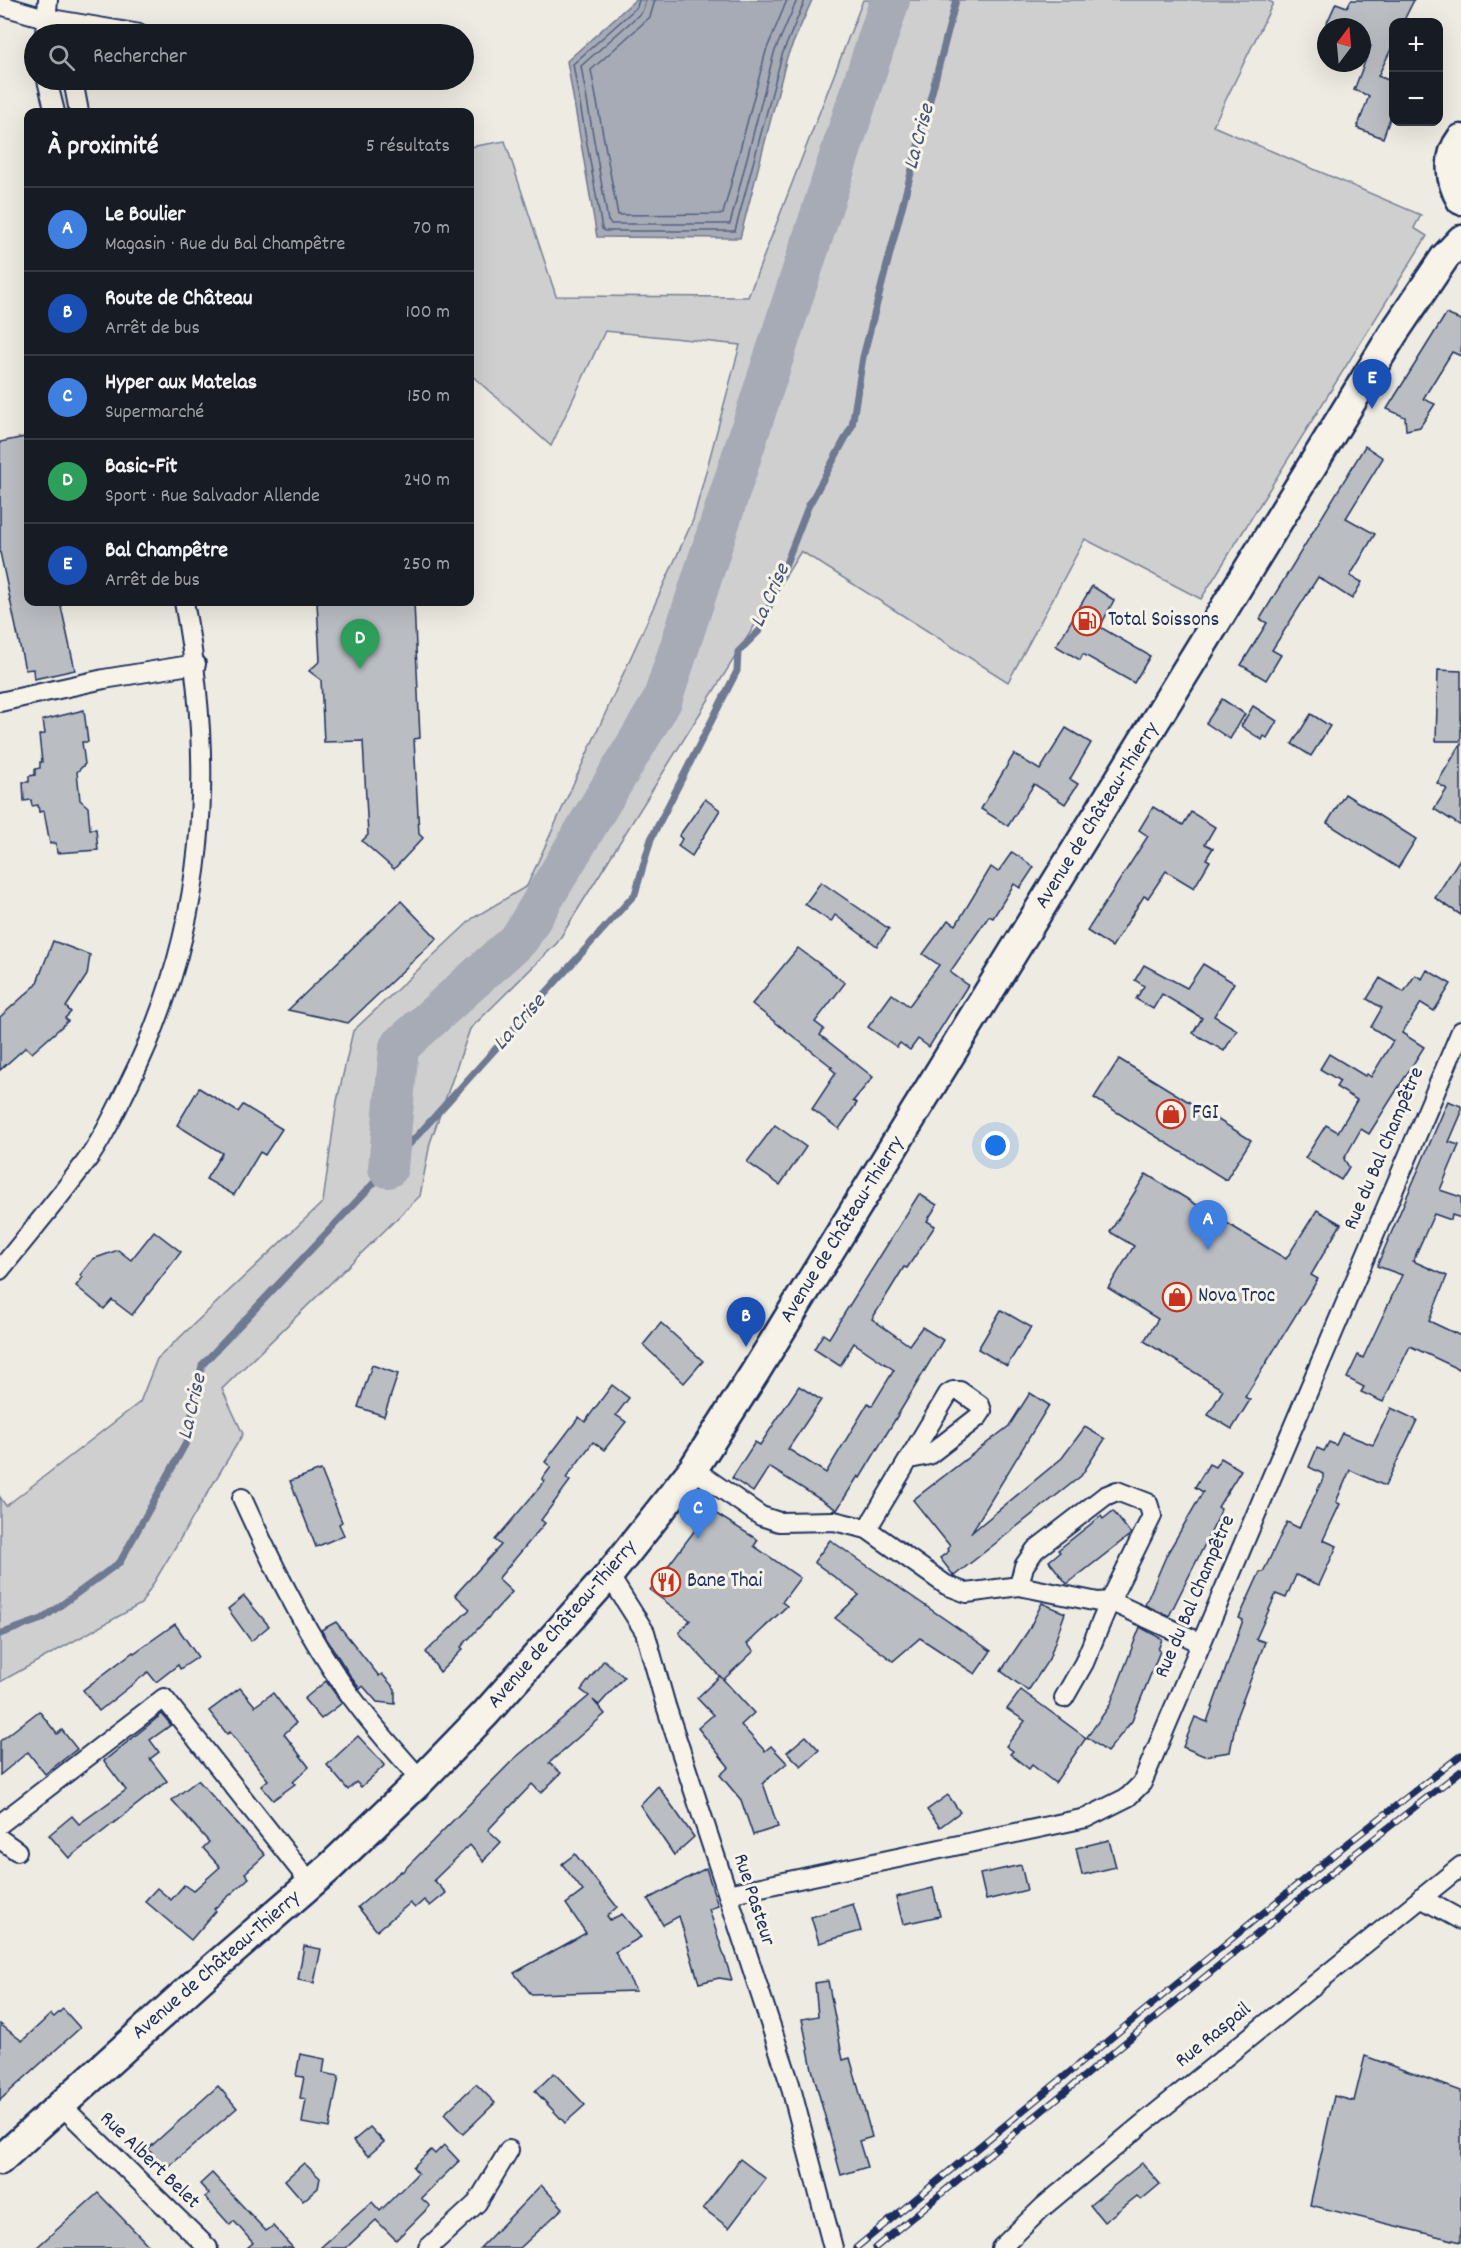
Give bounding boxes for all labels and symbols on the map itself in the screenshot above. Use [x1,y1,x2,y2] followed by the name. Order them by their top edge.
[1317,18,1371,72] north arrow
[896,100,944,173] water label: La Crise
[1352,360,1392,409] pin: E
[743,558,799,633] water label: La Crise
[1071,605,1103,637] fuel station icon: Total Soissons
[1108,606,1219,636] place label: Total Soissons
[340,620,380,669] pin: D
[1028,717,1168,915] street label: Avenue de Château-Thierry
[486,987,555,1058] water label: La Crise
[1337,1063,1433,1235] street label: Rue du Bal Champêtre
[1155,1098,1187,1130] shop icon: FGI
[1192,1099,1219,1129] place label: FGI
[773,1131,913,1329] street label: Avenue de Château-Thierry
[981,1131,1010,1160] your location
[1188,1200,1228,1250] pin: A
[1161,1281,1193,1313] shop icon: Nova Troc
[1198,1282,1275,1312] place label: Nova Troc
[726,1298,766,1347] pin: B
[170,1370,216,1443] water label: La Crise
[678,1490,718,1539] pin: C
[1148,1511,1244,1683] street label: Rue du Bal Champêtre
[481,1534,645,1716] street label: Avenue de Château-Thierry
[650,1566,682,1598] restaurant icon: Bane Thai
[687,1567,762,1597] place label: Bane Thai
[724,1850,782,1950] street label: Rue Pasteur
[126,1884,308,2048] street label: Avenue de Château-Thierry
[1169,1996,1259,2076] street label: Rue Raspail
[92,2105,206,2217] street label: Rue Albert Belet

